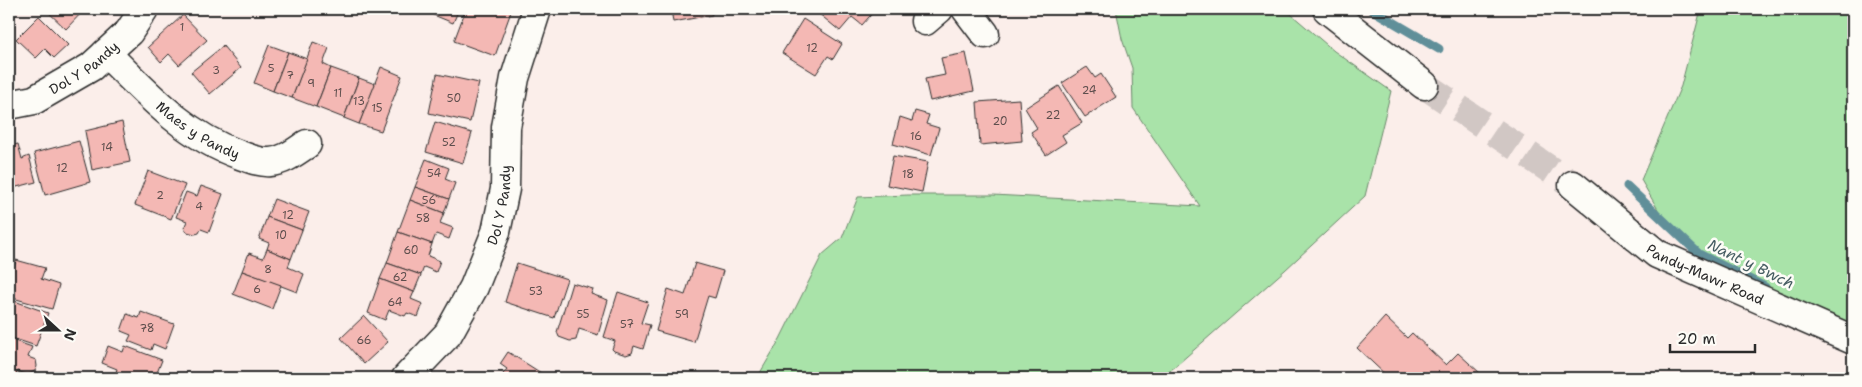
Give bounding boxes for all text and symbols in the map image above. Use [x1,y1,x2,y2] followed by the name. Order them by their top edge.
[180,20,184,35] house number: 1
[46,37,122,98] street label: Dol Y Pandy
[806,41,818,56] house number: 12
[268,61,275,76] house number: 5
[212,63,220,78] house number: 3
[286,68,294,83] house number: 7
[307,76,315,91] house number: 9
[1082,83,1097,98] house number: 24
[334,86,342,101] house number: 11
[447,91,461,106] house number: 50
[353,94,365,109] house number: 13
[152,97,242,163] street label: Maes y Pandy
[371,101,383,116] house number: 15
[1046,108,1060,123] house number: 22
[992,114,1008,129] house number: 20
[910,129,922,144] house number: 16
[442,135,456,150] house number: 52
[101,140,113,155] house number: 14
[56,161,68,176] house number: 12
[483,165,514,248] street label: Dol Y Pandy
[427,166,441,181] house number: 54
[902,167,914,182] house number: 18
[156,188,164,203] house number: 2
[422,193,436,208] house number: 56
[195,199,203,214] house number: 4
[282,208,294,223] house number: 12
[416,211,430,226] house number: 58
[275,228,287,243] house number: 10
[1705,234,1797,294] water label: Nant y Bwch
[1642,240,1767,309] street label: Pandy-Mawr Road
[403,243,419,258] house number: 60
[264,262,272,277] house number: 8
[393,270,407,285] house number: 62
[253,282,261,297] house number: 6
[529,284,543,299] house number: 53
[387,295,403,310] house number: 64
[32,304,82,354] north arrow
[576,307,590,322] house number: 55
[675,307,689,322] house number: 59
[620,317,634,332] house number: 57
[140,321,154,336] house number: 78
[1670,322,1754,354] scale bar
[60,326,81,343] text: N
[1677,329,1716,349] text: 20 m
[356,333,372,348] house number: 66

